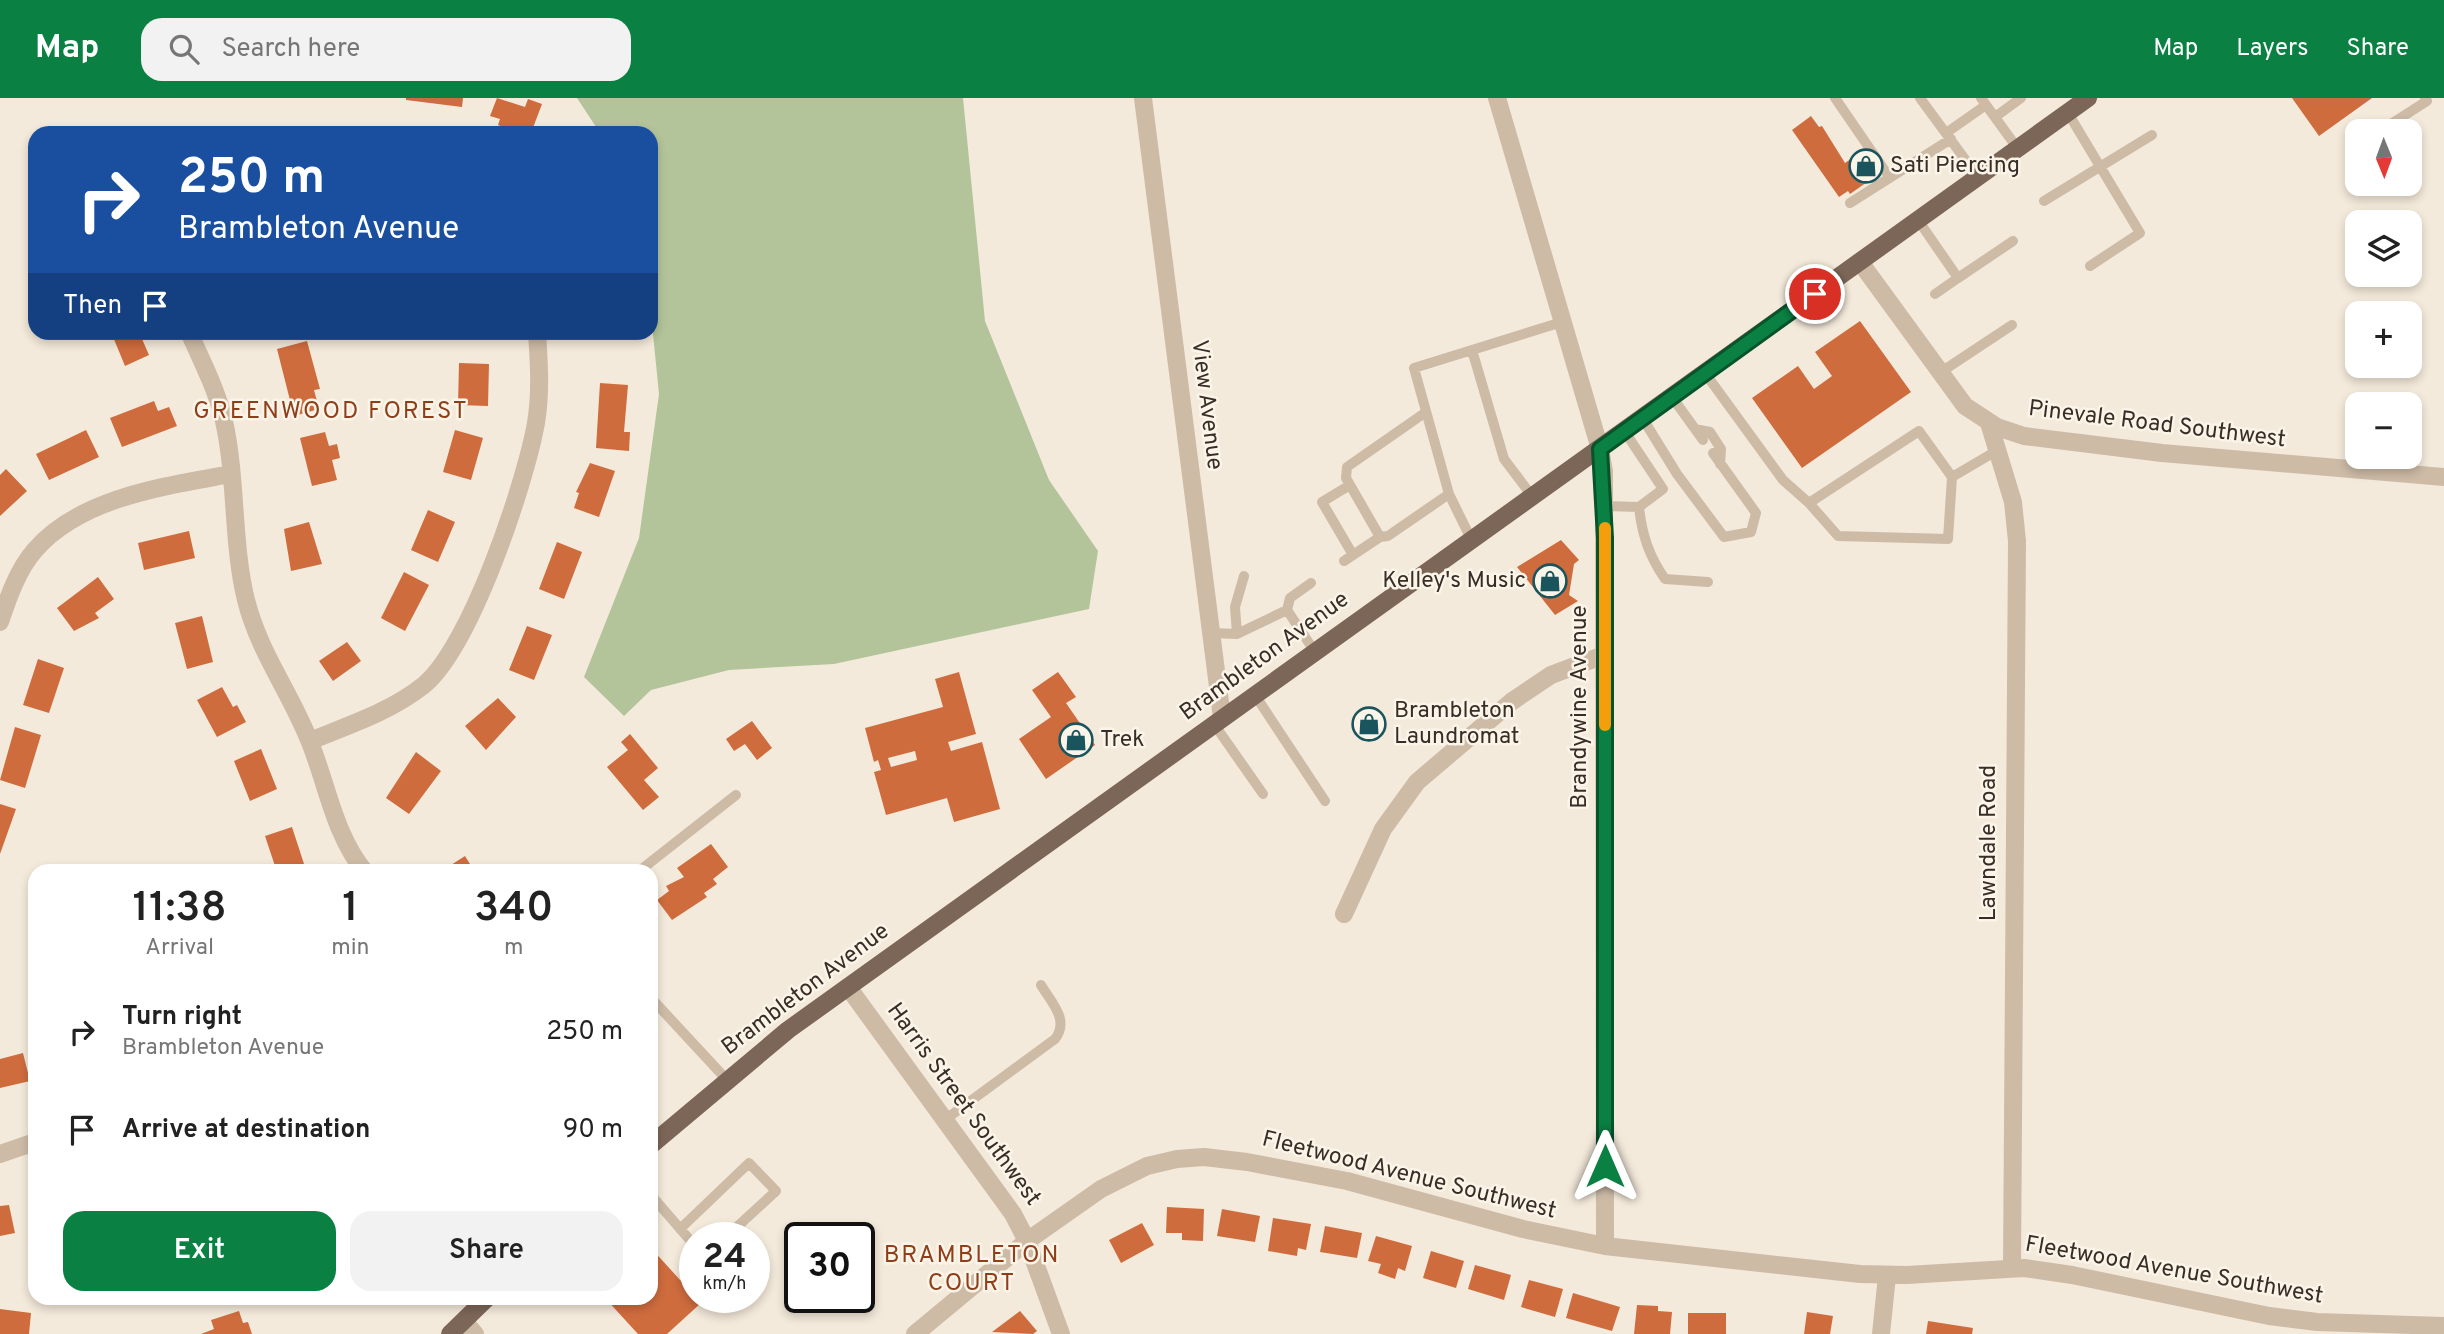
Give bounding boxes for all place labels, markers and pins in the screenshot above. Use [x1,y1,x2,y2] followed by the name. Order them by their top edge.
[1847,147,1885,185] shop icon: Sati Piercing
[1890,152,2020,181] place label: Sati Piercing
[1785,264,1845,324] pin
[1531,562,1569,600] shop icon: Kelley's Music
[1382,567,1526,596] place label: Kelley's Music
[1394,697,1519,752] place label: Brambleton Laundromat
[1350,705,1388,743] shop icon: Brambleton Laundromat
[1057,721,1095,759] shop icon: Trek
[1100,726,1144,755] place label: Trek

